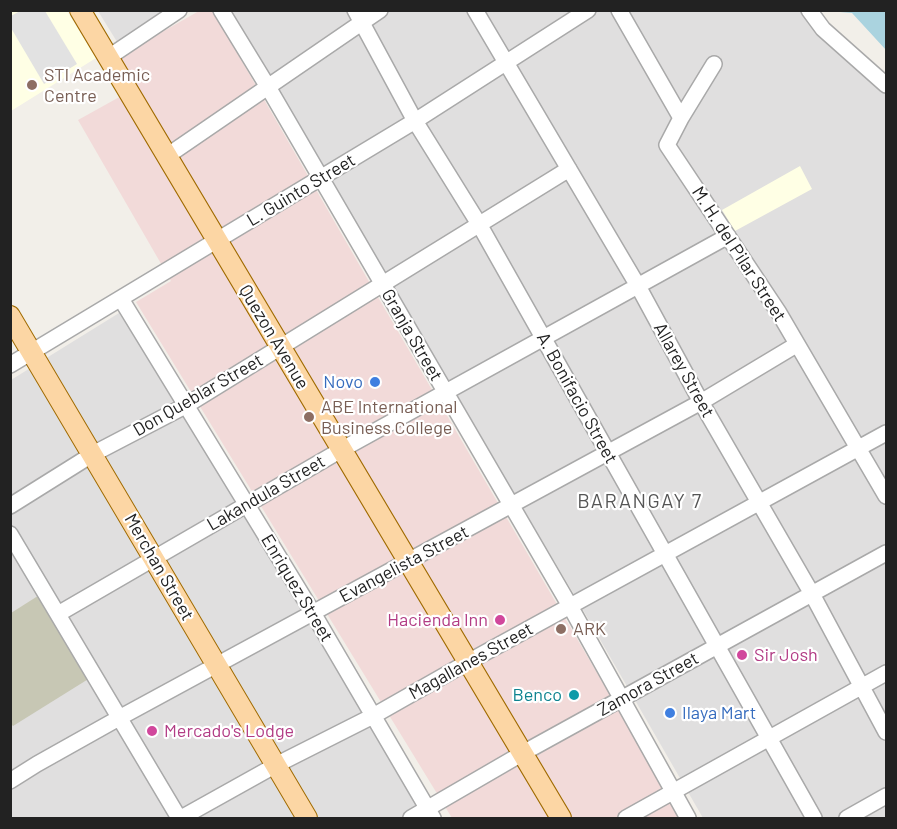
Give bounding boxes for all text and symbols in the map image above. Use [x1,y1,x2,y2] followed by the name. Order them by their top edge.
[44,64,150,106] place label: STI Academic Centre
[25,78,39,92] marker: STI Academic Centre
[243,149,359,231] street label: L. Guinto Street
[687,182,791,326] street label: M. H. del Pilar Street
[234,281,314,393] street label: Quezon Avenue
[377,285,447,385] street label: Granja Street
[649,319,719,421] street label: Allarey Street
[532,329,622,467] street label: A. Bonifacio Street
[129,349,267,441] street label: Don Queblar Street
[323,371,363,393] place label: Novo
[368,375,382,389] marker: Novo
[321,396,457,438] place label: ABE International Business College
[302,410,316,424] marker: ABE International Business College
[203,450,329,536] street label: Lakandula Street
[577,489,703,513] district label: BARANGAY 7
[120,510,198,624] street label: Merchan Street
[336,521,472,607] street label: Evangelista Street
[256,530,338,646] street label: Enriquez Street
[387,609,488,631] place label: Hacienda Inn
[493,613,507,627] marker: Hacienda Inn
[405,618,537,704] street label: Magallanes Street
[573,618,606,640] place label: ARK
[554,622,568,636] marker: ARK
[754,644,818,666] place label: Sir Josh
[594,647,702,721] street label: Zamora Street
[735,648,749,662] marker: Sir Josh
[512,684,562,706] place label: Benco
[567,688,581,702] marker: Benco
[682,702,756,724] place label: Ilaya Mart
[663,706,677,720] marker: Ilaya Mart
[164,720,294,742] place label: Mercado's Lodge
[145,724,159,738] marker: Mercado's Lodge

